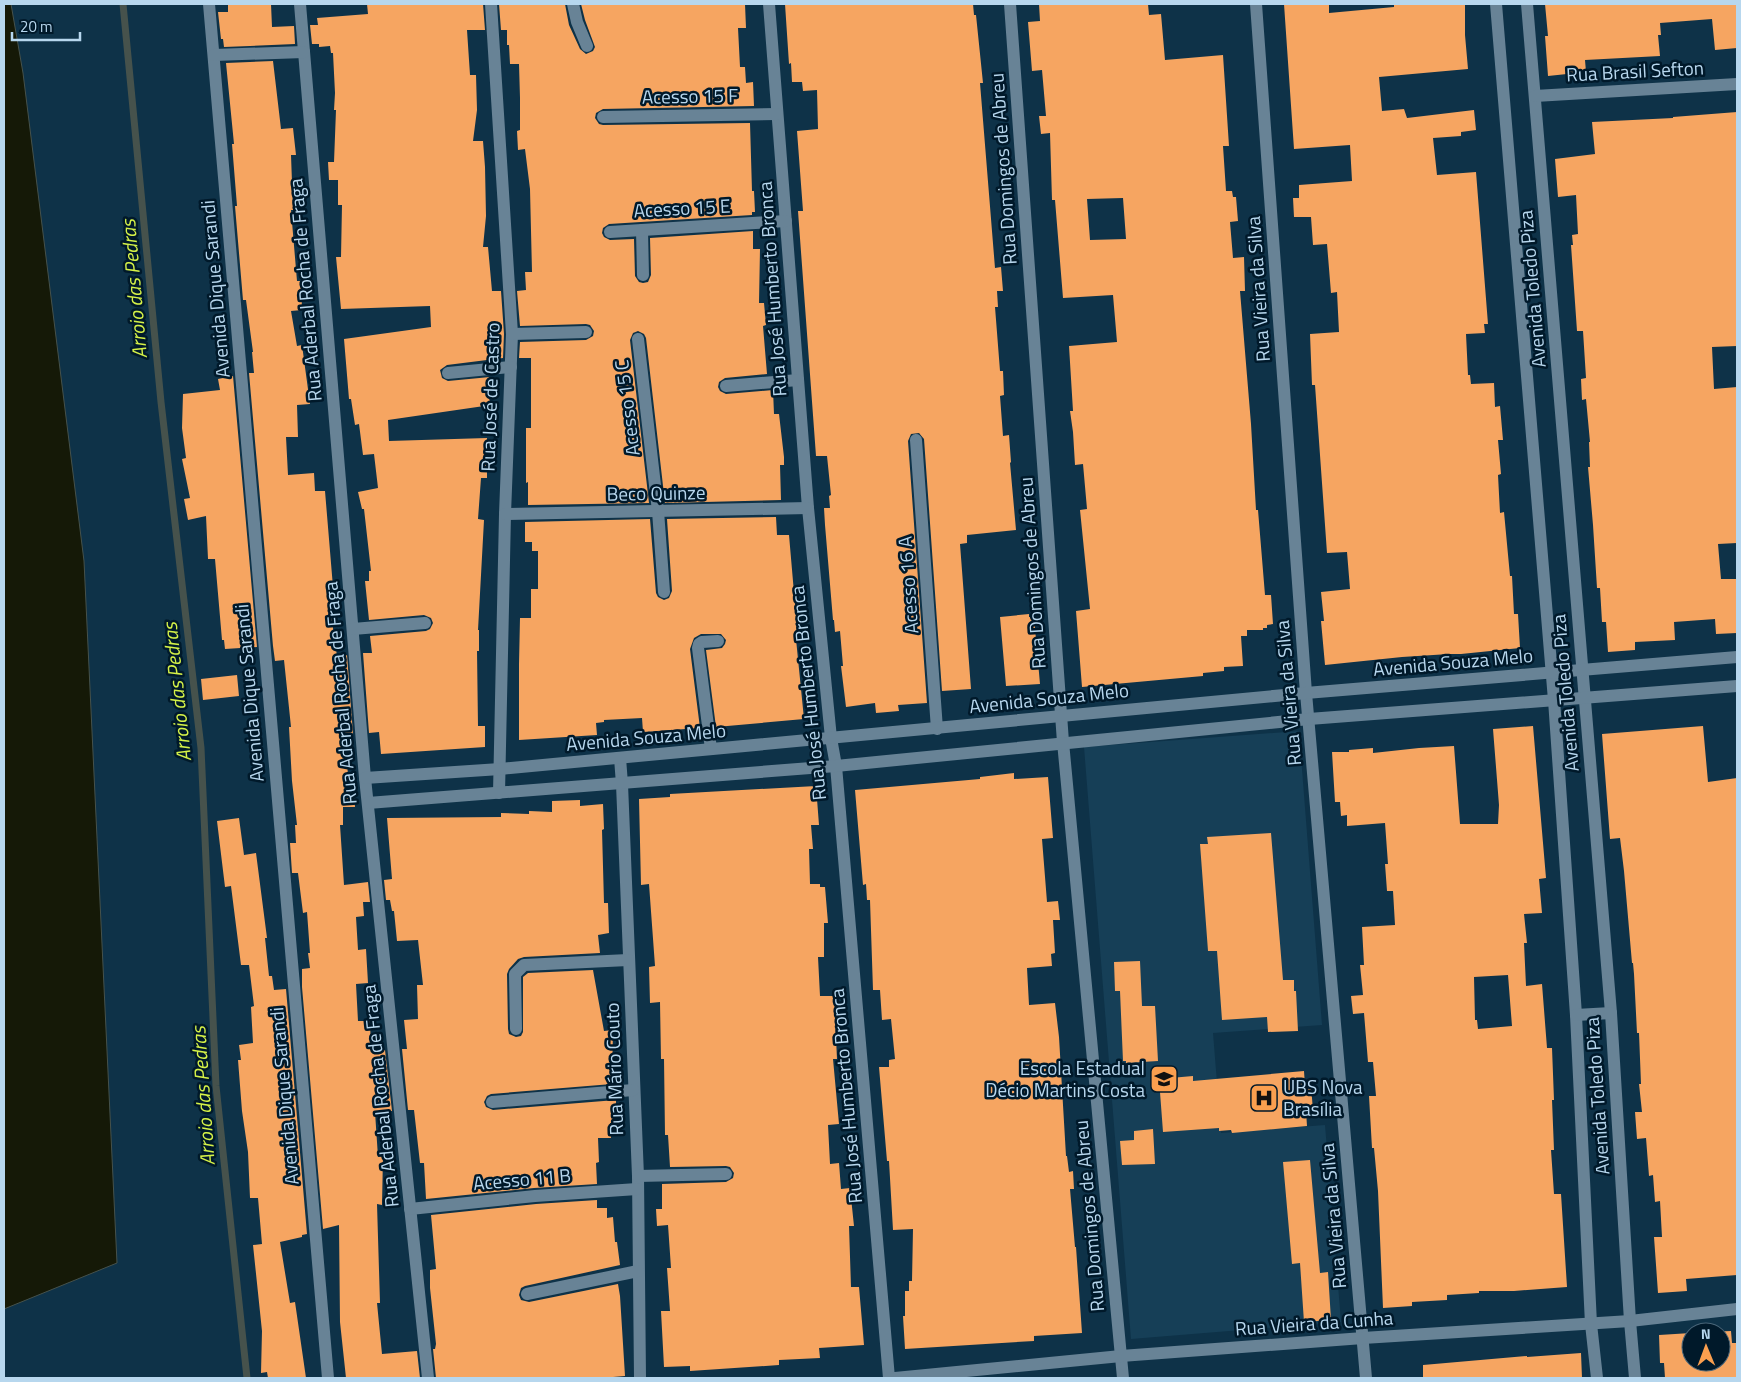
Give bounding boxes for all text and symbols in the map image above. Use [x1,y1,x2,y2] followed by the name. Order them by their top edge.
[12,10,80,42] scale bar
[20,15,53,38] text: 20 m
[1565,52,1705,89] street label: Rua Brasil Sefton
[981,72,1024,266] street label: Rua Domingos de Abreu
[642,80,738,111] street label: Acesso 15 F
[280,177,329,403] street label: Rua Aderbal Rocha de Fraga
[749,180,793,398] street label: Rua José Humberto Bronca
[633,190,731,225] street label: Acesso 15 E
[192,199,237,379] street label: Avenida Dique Sarandi
[1510,209,1553,369] street label: Avenida Toledo Piza
[1238,215,1277,363] street label: Rua Vieira da Silva
[112,217,155,360] water label: Arroio das Pedras
[472,322,507,472] street label: Rua José de Castro
[606,358,647,458] street label: Acesso 15 C
[1010,476,1053,670] street label: Rua Domingos de Abreu
[606,477,706,508] street label: Beco Quinze
[890,535,925,635] street label: Acesso 16 A
[315,580,364,806] street label: Rua Aderbal Rocha de Fraga
[782,584,833,802] street label: Rua José Humberto Bronca
[226,603,271,783] street label: Avenida Dique Sarandi
[1543,613,1586,773] street label: Avenida Toledo Piza
[1267,619,1308,767] street label: Rua Vieira da Silva
[154,620,199,763] water label: Arroio das Pedras
[1372,640,1534,683] street label: Avenida Souza Melo
[968,675,1130,720] street label: Avenida Souza Melo
[565,715,727,758] street label: Avenida Souza Melo
[353,983,406,1209] street label: Rua Aderbal Rocha de Fraga
[822,987,869,1205] street label: Rua José Humberto Bronca
[597,1002,630,1136] street label: Rua Mário Couto
[261,1006,306,1186] street label: Avenida Dique Sarandi
[1576,1016,1616,1176] street label: Avenida Toledo Piza
[182,1024,223,1167] water label: Arroio das Pedras
[985,1053,1145,1104] place label: Escola Estadual Décio Martins Costa
[1149,1064,1179,1094] school or university icon: Escola Estadual Décio Martins Costa
[1283,1072,1363,1123] place label: UBS Nova Brasília
[1249,1083,1279,1113] hospital icon: UBS Nova Brasília
[1066,1119,1111,1313] street label: Rua Domingos de Abreu
[1312,1142,1353,1290] street label: Rua Vieira da Silva
[472,1160,572,1197] street label: Acesso 11 B
[1234,1302,1395,1342] street label: Rua Vieira da Cunha
[1681,1322,1731,1372] north arrow
[1701,1323,1711,1344] text: N

